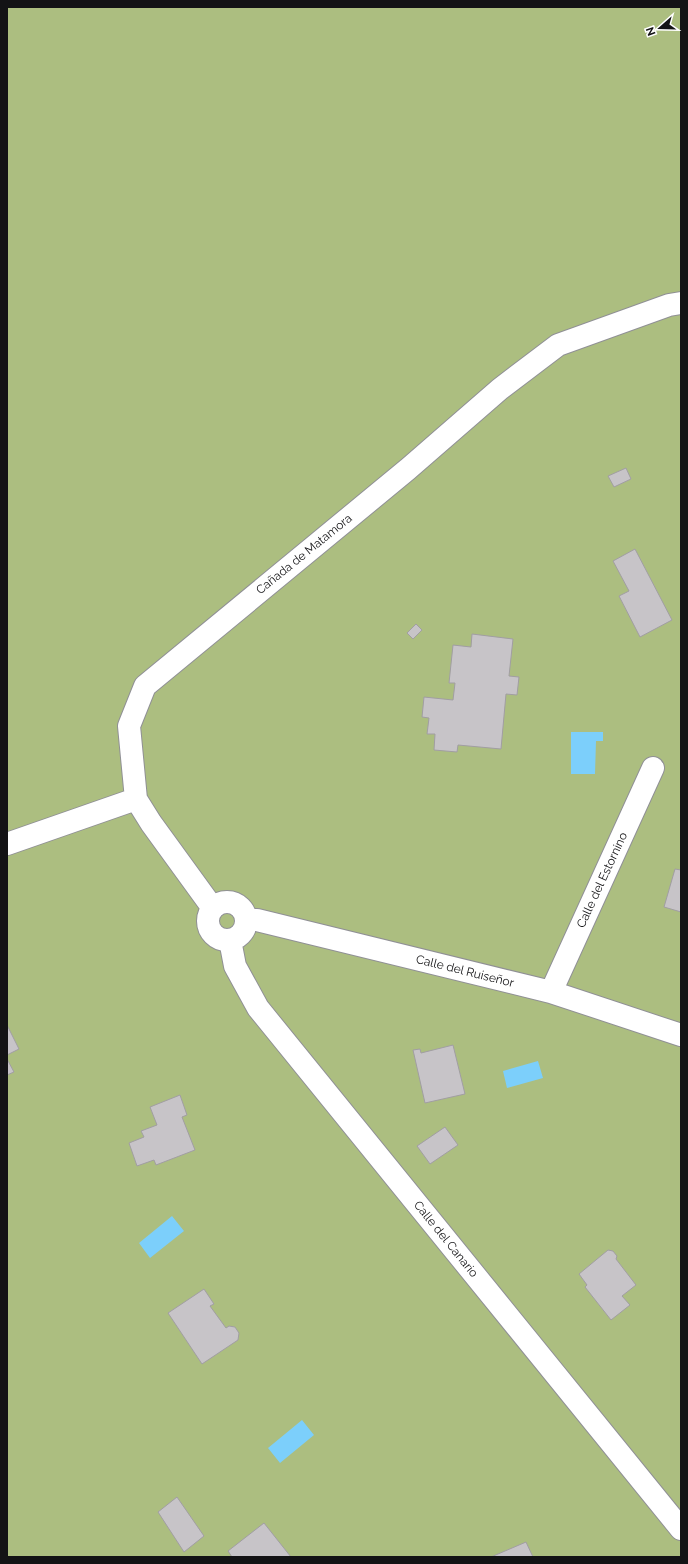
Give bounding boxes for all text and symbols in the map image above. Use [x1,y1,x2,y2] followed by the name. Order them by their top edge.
[640,8,680,48] north arrow
[644,25,659,37] text: N
[253,511,355,597] street label: Cañada de Matamora
[574,830,630,930] street label: Calle del Estornino
[415,952,516,990] street label: Calle del Ruiseñor
[411,1198,481,1280] street label: Calle del Canario

